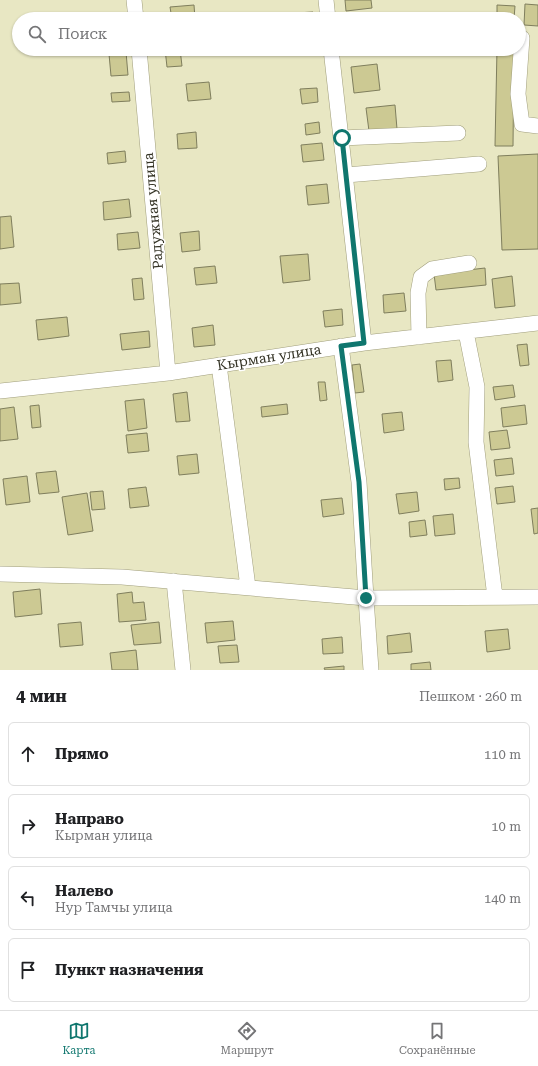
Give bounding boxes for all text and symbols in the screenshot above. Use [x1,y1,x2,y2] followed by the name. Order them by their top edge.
[12,12,526,56] search box
[26,23,48,45] icon: search
[58,25,107,43] text: Поиск
[333,129,351,147] route start
[140,152,166,270] street label: Радужная улица
[216,341,323,373] street label: Кырман улица
[357,589,375,607] route end
[16,686,67,706] text: 4 мин
[419,689,522,704] text: Пешком · 260 m
[17,743,39,765] icon: ahead
[55,745,109,763] text: Прямо
[484,747,521,762] text: 110 m
[55,810,124,828] text: Направо
[17,815,39,837] icon: right
[491,819,521,834] text: 10 m
[55,828,153,843] text: Кырман улица
[55,882,114,900] text: Налево
[17,887,39,909] icon: left
[484,891,521,906] text: 140 m
[55,900,173,915] text: Нур Тамчы улица
[17,959,39,981] icon: arrive
[55,961,203,979] text: Пункт назначения
[63,1020,95,1057] tab: Карта
[221,1020,274,1057] tab: Маршрут
[399,1020,475,1057] tab: Сохранённые

